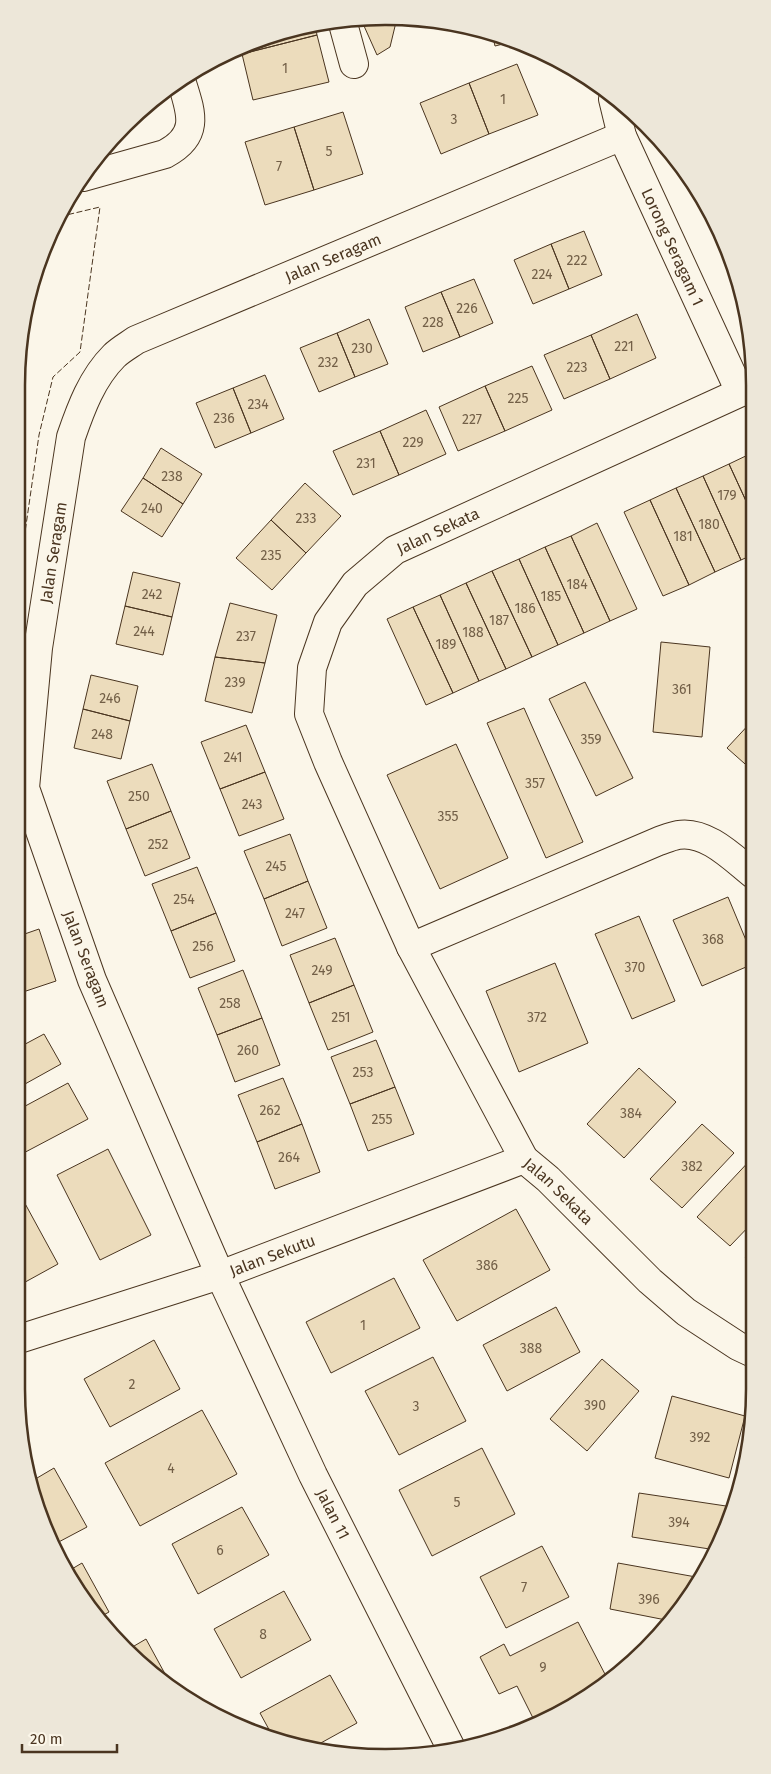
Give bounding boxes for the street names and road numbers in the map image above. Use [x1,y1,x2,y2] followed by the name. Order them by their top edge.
[638,185,708,308] street label: Lorong Seragam 1
[282,229,384,286] street label: Jalan Seragam
[36,500,70,604] street label: Jalan Seragam
[394,504,482,558] street label: Jalan Sekata
[59,908,113,1010] street label: Jalan Seragam
[520,1153,597,1228] street label: Jalan Sekata
[227,1230,318,1280] street label: Jalan Sekutu
[312,1486,354,1542] street label: Jalan 11

